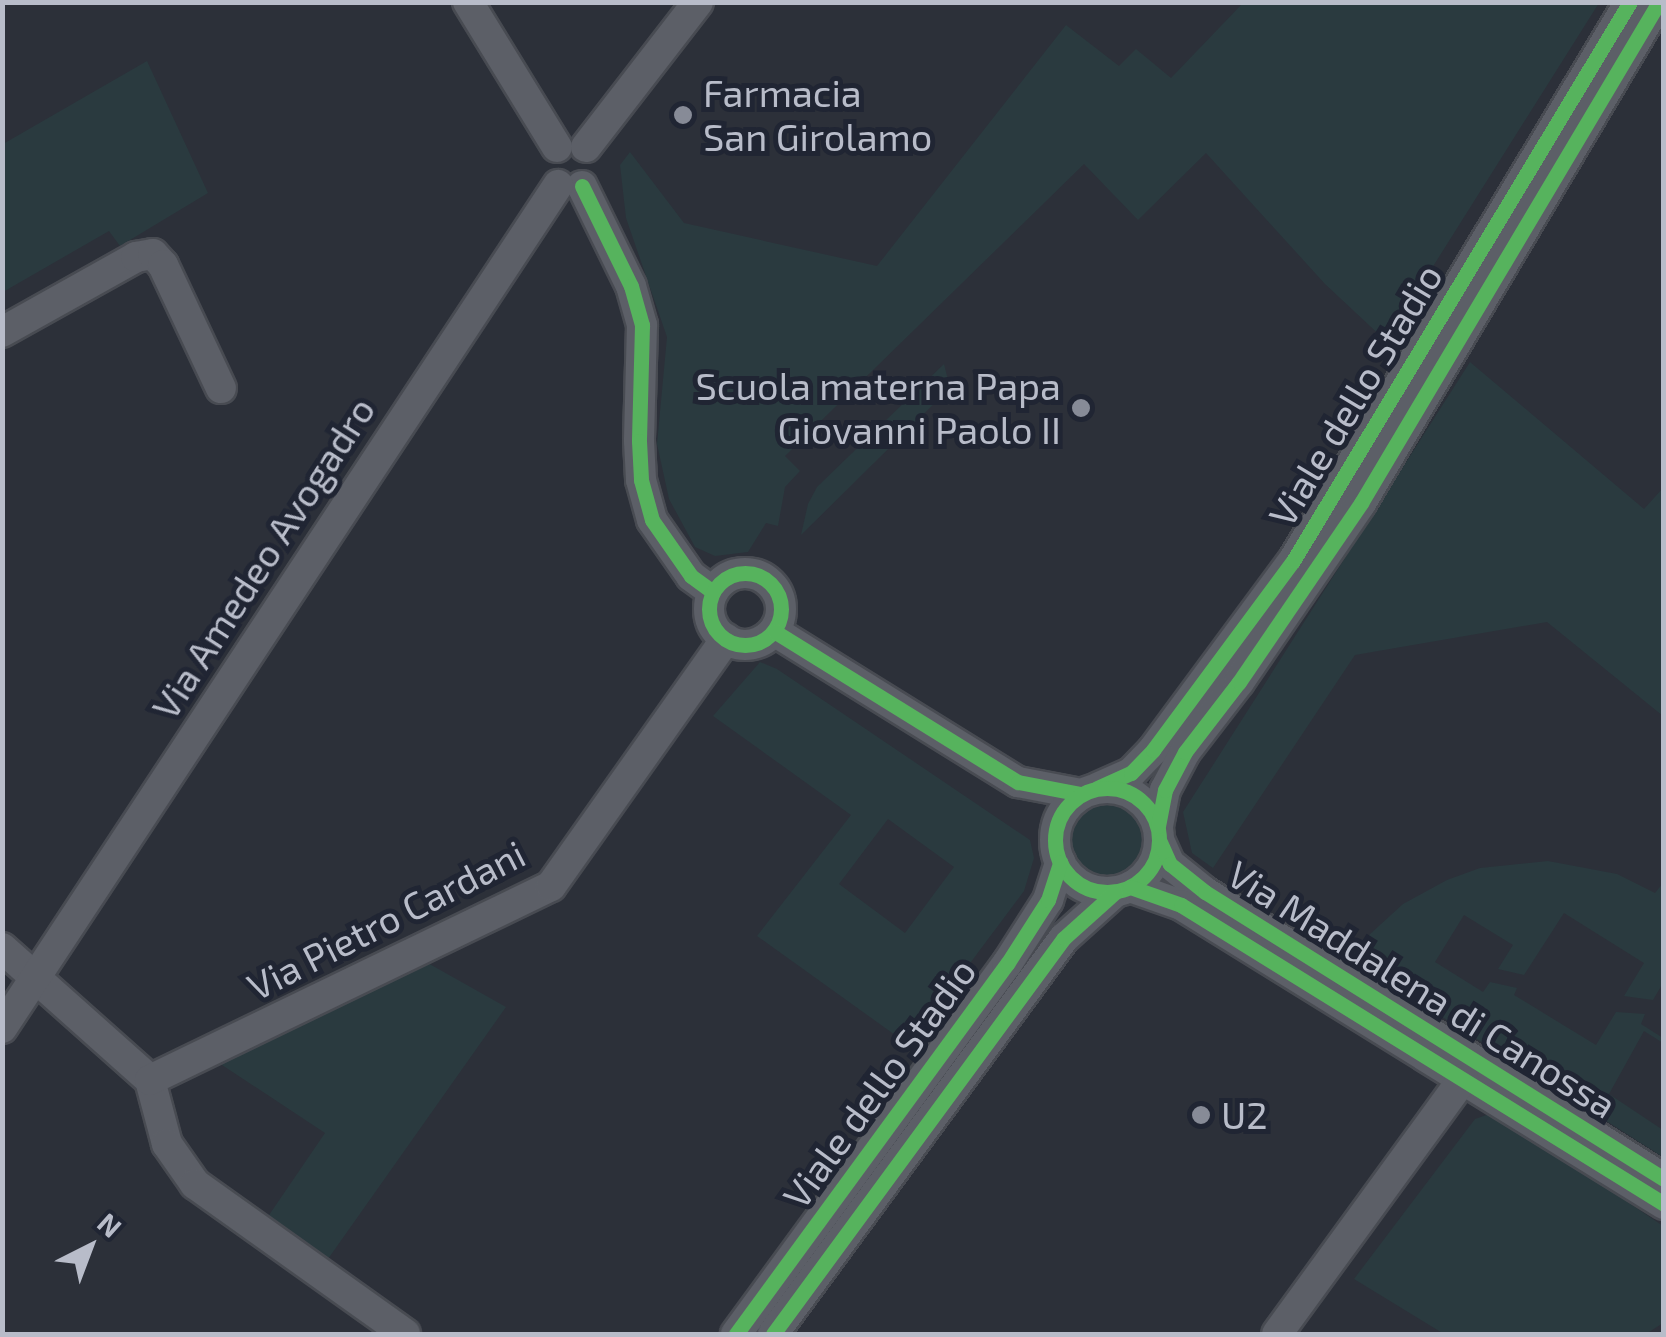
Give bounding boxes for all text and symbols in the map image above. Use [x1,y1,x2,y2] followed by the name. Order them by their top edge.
[703,70,932,160] place label: Farmacia San Girolamo
[672,104,694,126] marker: Farmacia San Girolamo
[1259,256,1451,534] street label: Viale dello Stadio
[696,363,1061,452] place label: Scuola materna Papa Giovanni Paolo II
[142,388,384,728] street label: Via Amedeo Avogadro
[1070,397,1092,419] marker: Scuola materna Papa Giovanni Paolo II
[240,830,532,1010] street label: Via Pietro Cardani
[1220,851,1624,1127] street label: Via Maddalena di Canossa
[773,949,985,1217] street label: Viale dello Stadio
[1221,1092,1268,1138] place label: U2
[1190,1104,1212,1126] marker: U2
[40,1197,140,1297] north arrow
[91,1205,129,1244] text: N

